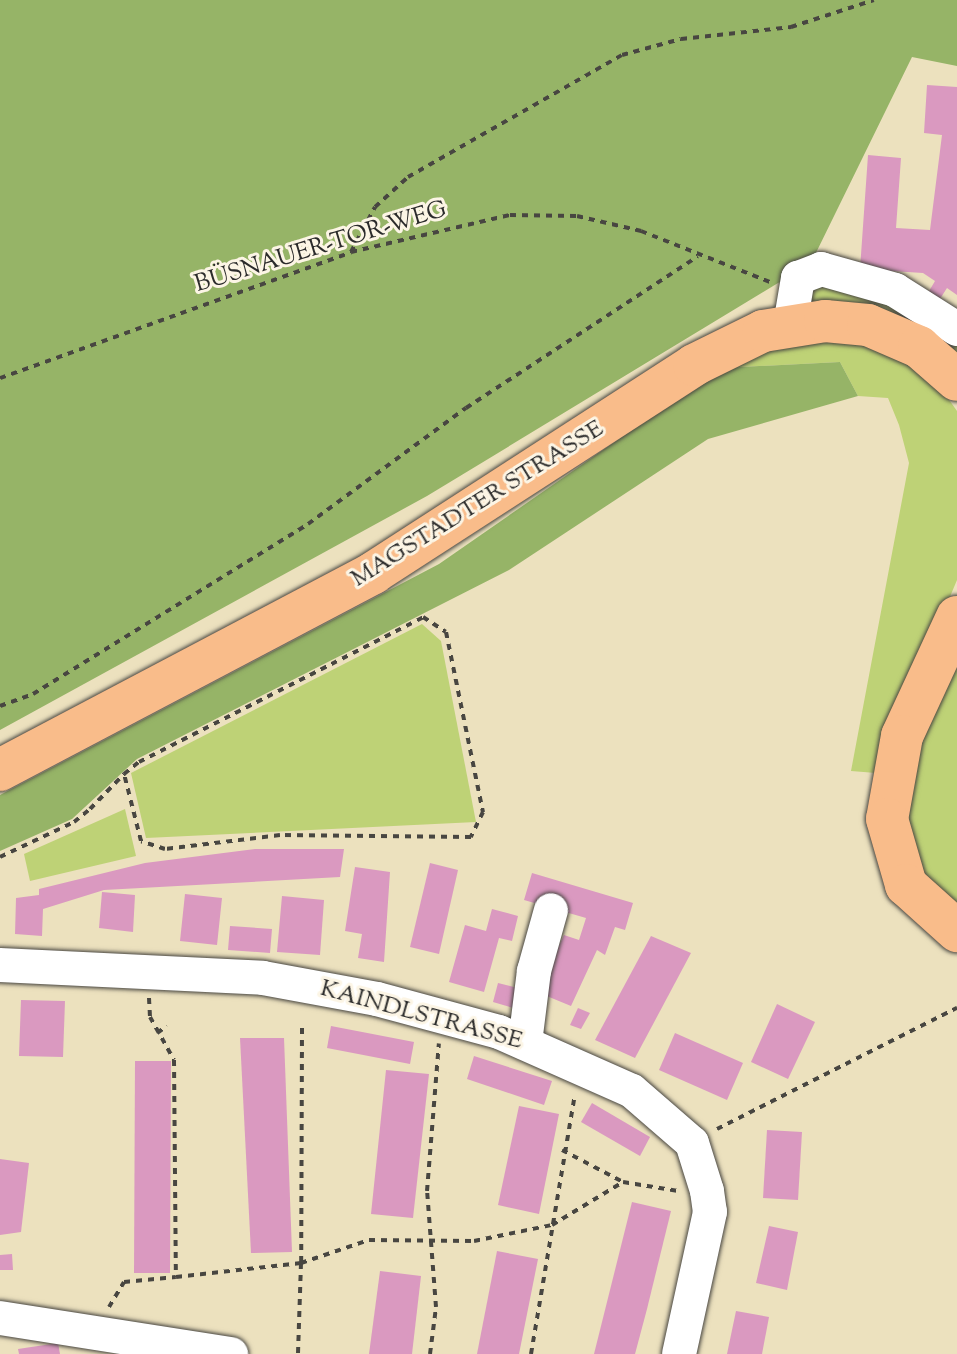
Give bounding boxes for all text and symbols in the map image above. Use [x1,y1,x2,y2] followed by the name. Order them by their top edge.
[191,196,451,300] street label: BÜSNAUER-TOR-WEG
[347,415,609,595] street label: MAGSTADTER STRASSE
[317,975,525,1057] street label: KAINDLSTRASSE

